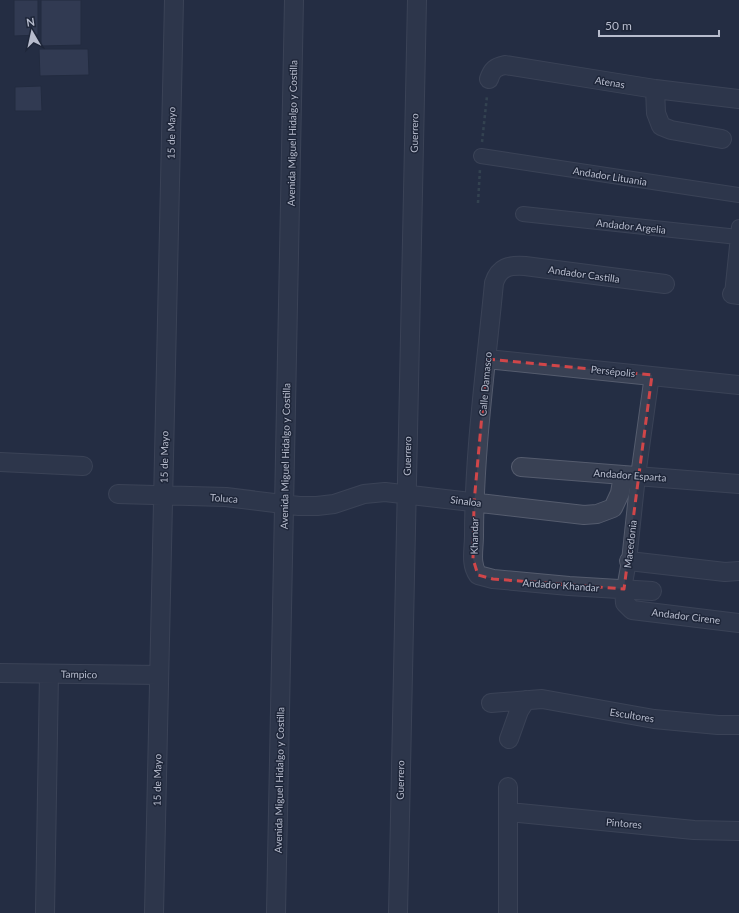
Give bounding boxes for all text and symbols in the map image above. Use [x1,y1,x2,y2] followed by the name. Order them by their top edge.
[12,12,52,52] north arrow
[599,12,719,38] scale bar
[25,15,36,29] text: N
[605,18,632,33] text: 50 m
[285,60,299,206] street label: Avenida Miguel Hidalgo y Costilla
[594,74,626,90] street label: Atenas
[165,106,177,159] street label: 15 de Mayo
[408,113,420,153] street label: Guerrero
[572,164,648,188] street label: Andador Lituania
[595,216,667,236] street label: Andador Argelia
[548,263,621,285] street label: Andador Castilla
[476,351,494,417] street label: Calle Damasco
[590,363,636,379] street label: Persépolis
[278,383,292,529] street label: Avenida Miguel Hidalgo y Costilla
[158,430,170,483] street label: 15 de Mayo
[401,436,413,476] street label: Guerrero
[593,466,667,484] street label: Andador Esparta
[210,491,238,505] street label: Toluca
[450,493,482,509] street label: Sinaloa
[468,517,480,555] street label: Khandar
[621,519,639,569] street label: Macedonia
[522,576,600,594] street label: Andador Khandar
[651,606,721,626] street label: Andador Cirene
[61,668,98,680] street label: Tampico
[609,706,655,724] street label: Escultores
[272,707,286,853] street label: Avenida Miguel Hidalgo y Costilla
[151,753,163,806] street label: 15 de Mayo
[394,760,406,800] street label: Guerrero
[605,815,643,831] street label: Pintores

